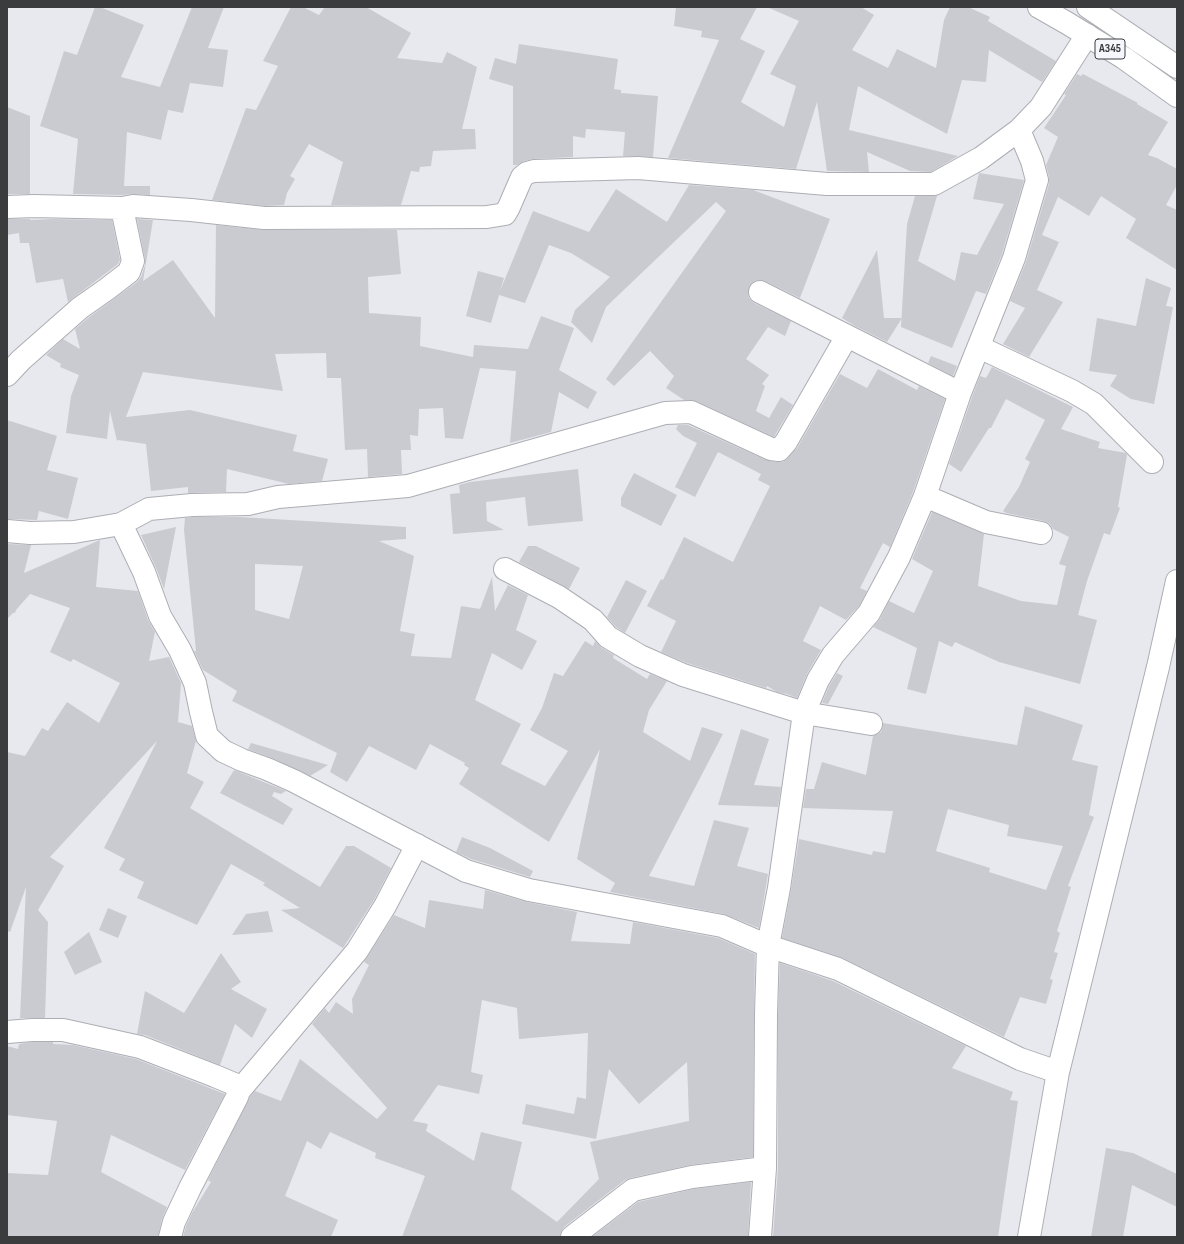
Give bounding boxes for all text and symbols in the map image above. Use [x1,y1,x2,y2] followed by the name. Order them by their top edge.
[1095,39,1125,59] road number: A345

